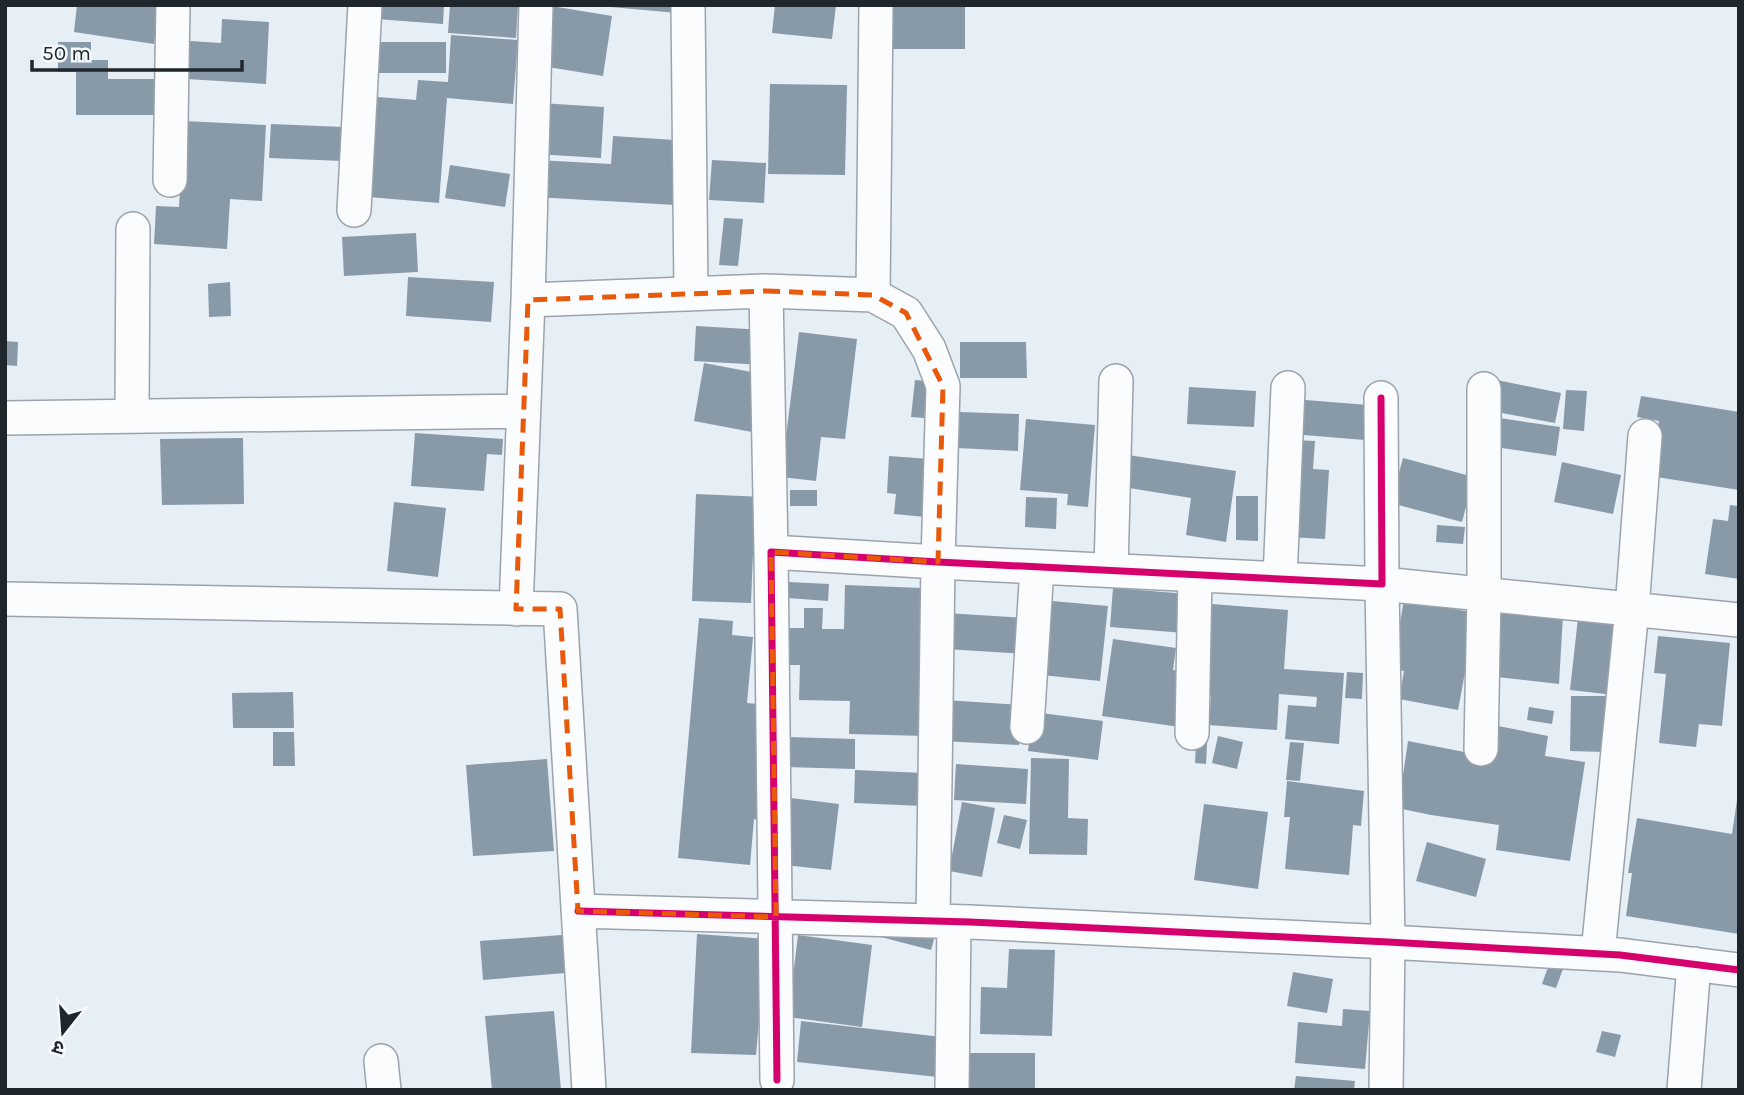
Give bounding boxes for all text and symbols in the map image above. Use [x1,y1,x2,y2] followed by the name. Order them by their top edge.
[32,28,242,72] scale bar
[42,41,91,65] text: 50 m
[28,997,98,1067] north arrow
[49,1035,67,1059] text: उ

